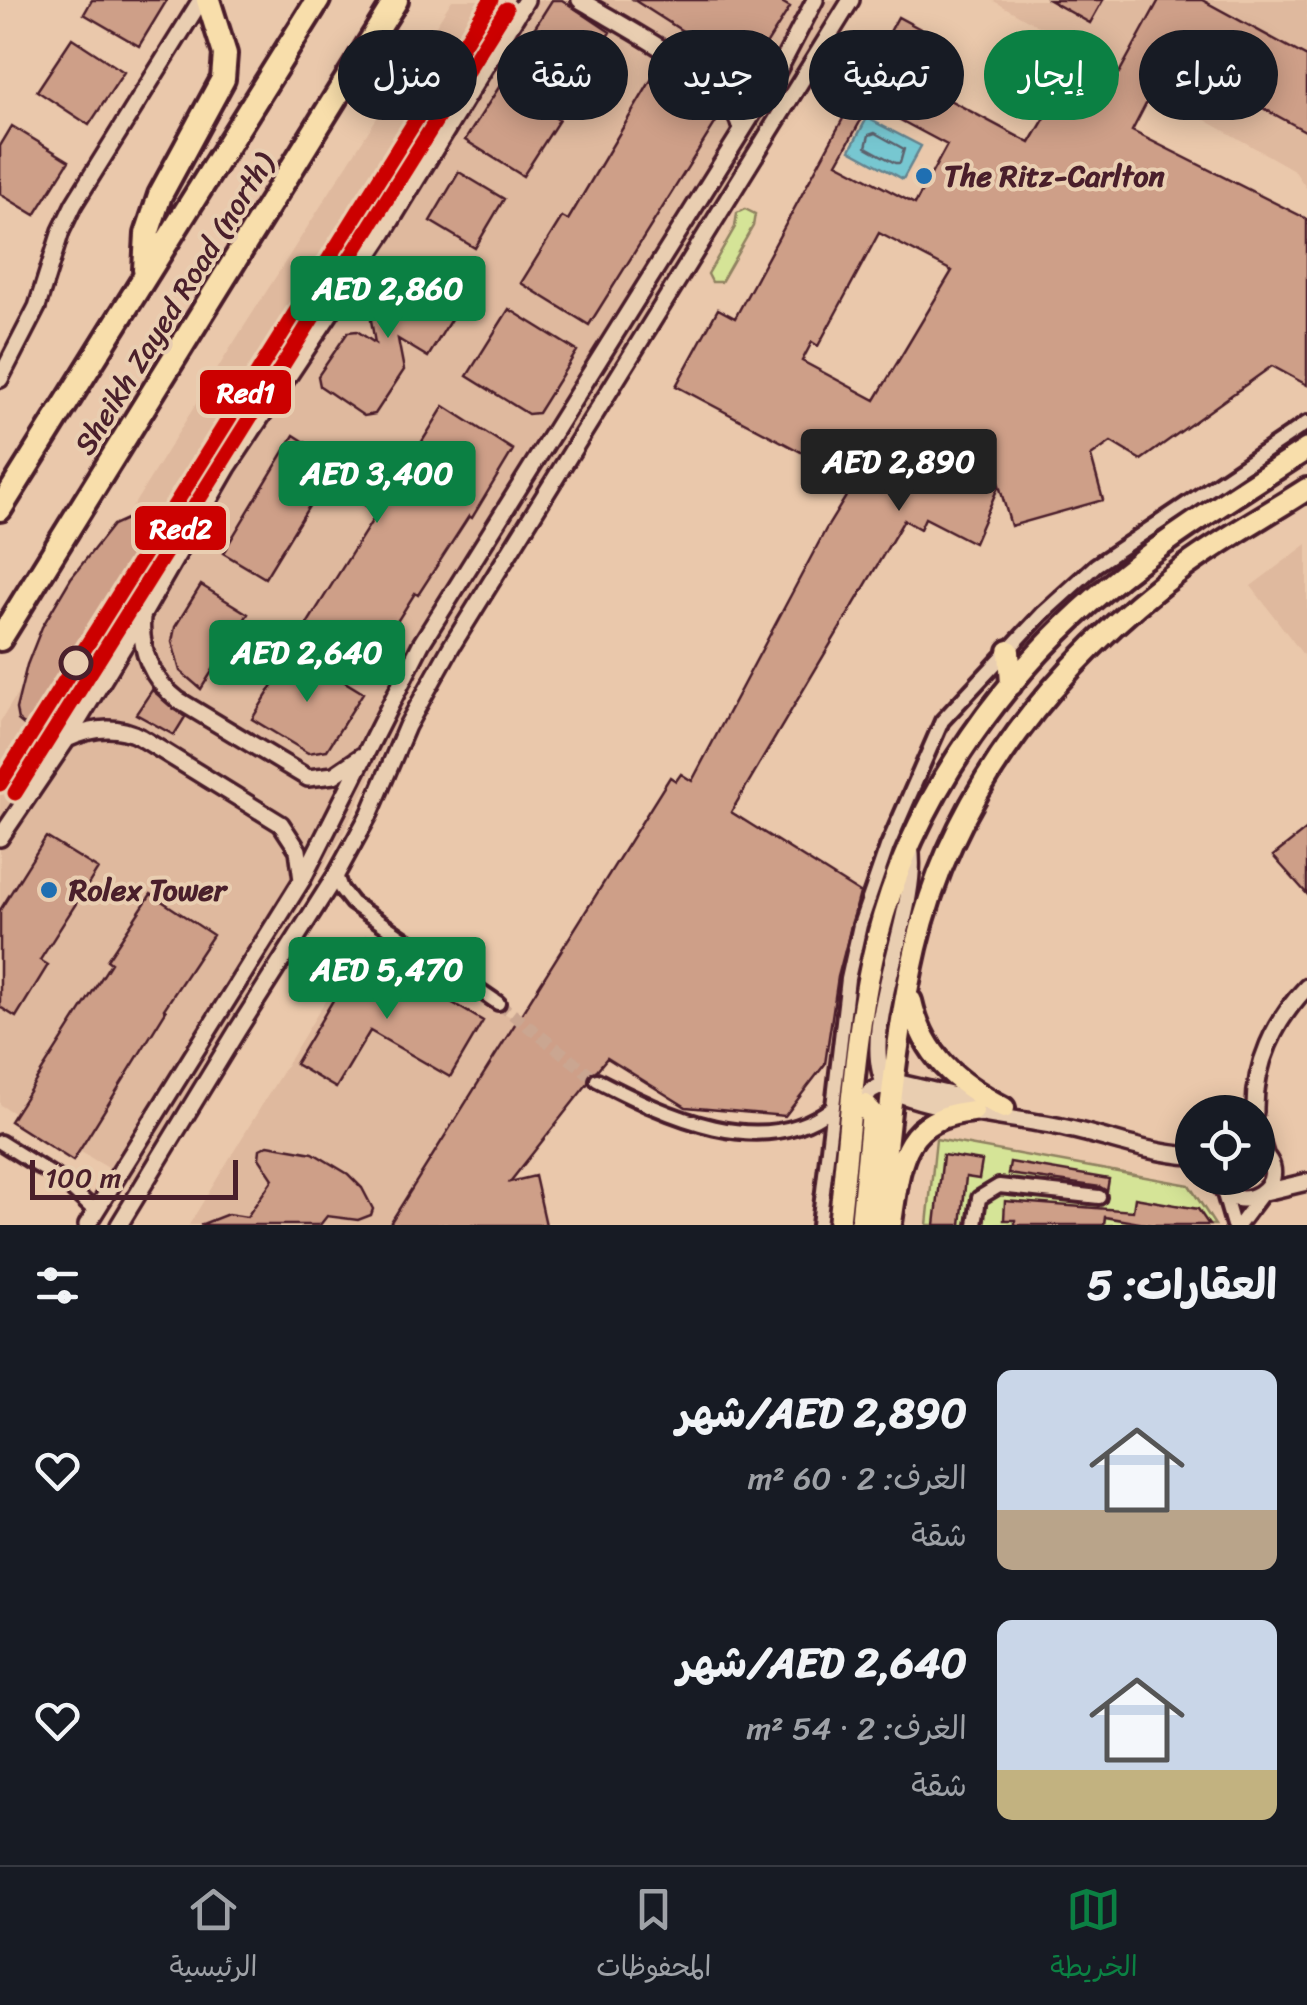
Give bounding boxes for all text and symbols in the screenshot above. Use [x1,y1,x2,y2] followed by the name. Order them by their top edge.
[338,30,477,120] chip: منزل
[497,30,628,120] chip: شقة
[648,30,789,120] chip: جديد
[809,30,964,120] chip: تصفية
[984,30,1119,120] chip: إيجار
[1139,30,1278,120] chip: شراء
[59,141,290,466] street label: Sheikh Zayed Road (north)
[944,149,1166,203] place label: The Ritz-Carlton
[913,165,935,187] marker: The Ritz-Carlton
[274,256,502,341] pin: AED 2,860
[313,260,463,317] text: AED 2,860
[198,368,293,416] line badge: Red1
[216,368,275,417] text: Red1
[785,429,1013,514] pin: AED 2,890
[823,433,975,490] text: AED 2,890
[263,441,491,526] pin: AED 3,400
[301,445,453,502] text: AED 3,400
[133,504,228,552] line badge: Red2
[149,504,212,553] text: Red2
[193,620,421,705] pin: AED 2,640
[231,624,383,681] text: AED 2,640
[60,647,92,679] unlabelled marker
[68,863,229,917] place label: Rolex Tower
[38,879,60,901] marker: Rolex Tower
[273,937,501,1022] pin: AED 5,470
[311,941,463,998] text: AED 5,470
[1175,1095,1275,1195] map controls
[1175,1095,1275,1195] button: locate
[45,1153,121,1202] text: 100 m
[30,1155,238,1200] scale bar
[1087,1248,1277,1322] text: العقارات: 5
[30,1258,85,1313] icon: filters
[676,1376,967,1450] text: AED 2,890/شهر
[1077,1410,1197,1530] icon: home
[30,1443,85,1498] icon: heart
[748,1450,967,1507] text: الغرف: 2 · 60 m²
[911,1507,967,1564] text: شقة
[677,1626,967,1700] text: AED 2,640/شهر
[1077,1660,1197,1780] icon: home
[30,1693,85,1748] icon: heart
[746,1700,967,1757] text: الغرف: 2 · 54 m²
[911,1757,967,1814] text: شقة
[169,1882,257,1991] tab: الرئيسية
[596,1882,711,1991] tab: المحفوظات
[1050,1882,1138,1991] tab: الخريطة

